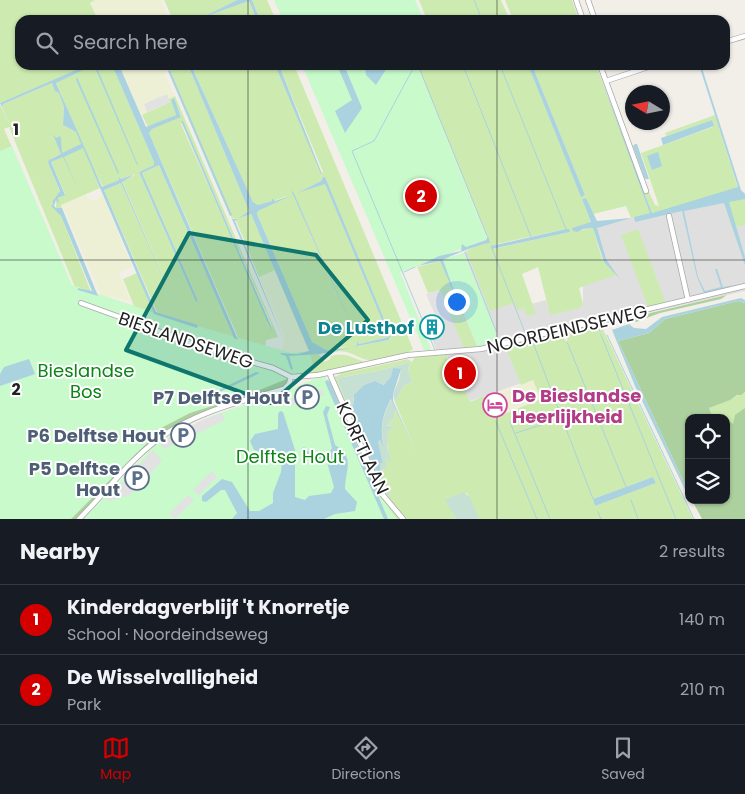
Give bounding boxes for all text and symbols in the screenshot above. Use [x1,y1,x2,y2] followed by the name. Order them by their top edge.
[15,15,730,70] search box
[33,29,61,57] icon: search
[73,29,187,56] text: Search here
[625,85,670,130] north arrow
[13,118,19,141] text: 1
[405,177,437,215] pin: 2
[444,289,470,315] your location
[484,298,650,360] street label: NOORDEINDSEWEG
[115,305,257,375] street label: BIESLANDSEWEG
[419,314,445,340] building icon: De Lusthof
[318,315,415,340] place label: De Lusthof
[444,354,476,392] pin: 1
[38,358,134,404] park label: Bieslandse Bos
[11,378,21,401] text: 2
[512,383,641,429] place label: De Bieslandse Heerlijkheid
[294,384,320,410] parking icon: P7 Delftse Hout
[153,385,290,410] place label: P7 Delftse Hout
[482,392,508,418] hotel icon: De Bieslandse Heerlijkheid
[331,398,395,498] street label: KORFTLAAN
[685,414,730,504] map controls
[685,414,730,459] button: locate
[170,422,196,448] parking icon: P6 Delftse Hout
[27,423,166,448] place label: P6 Delftse Hout
[236,444,344,469] park label: Delftse Hout
[29,456,120,502] place label: P5 Delftse Hout
[685,459,730,504] button: layers
[124,465,150,491] parking icon: P5 Delftse Hout
[20,537,100,566] text: Nearby
[659,540,725,563] text: 2 results
[67,594,349,621] text: Kinderdagverblijf 't Knorretje
[33,608,39,631] text: 1
[679,608,725,631] text: 140 m
[67,623,268,646] text: School · Noordeindseweg
[67,664,258,691] text: De Wisselvalligheid
[31,678,41,701] text: 2
[680,678,725,701] text: 210 m
[67,693,101,716] text: Park
[100,734,131,785] tab: Map
[331,734,401,785] tab: Directions
[601,734,645,785] tab: Saved

